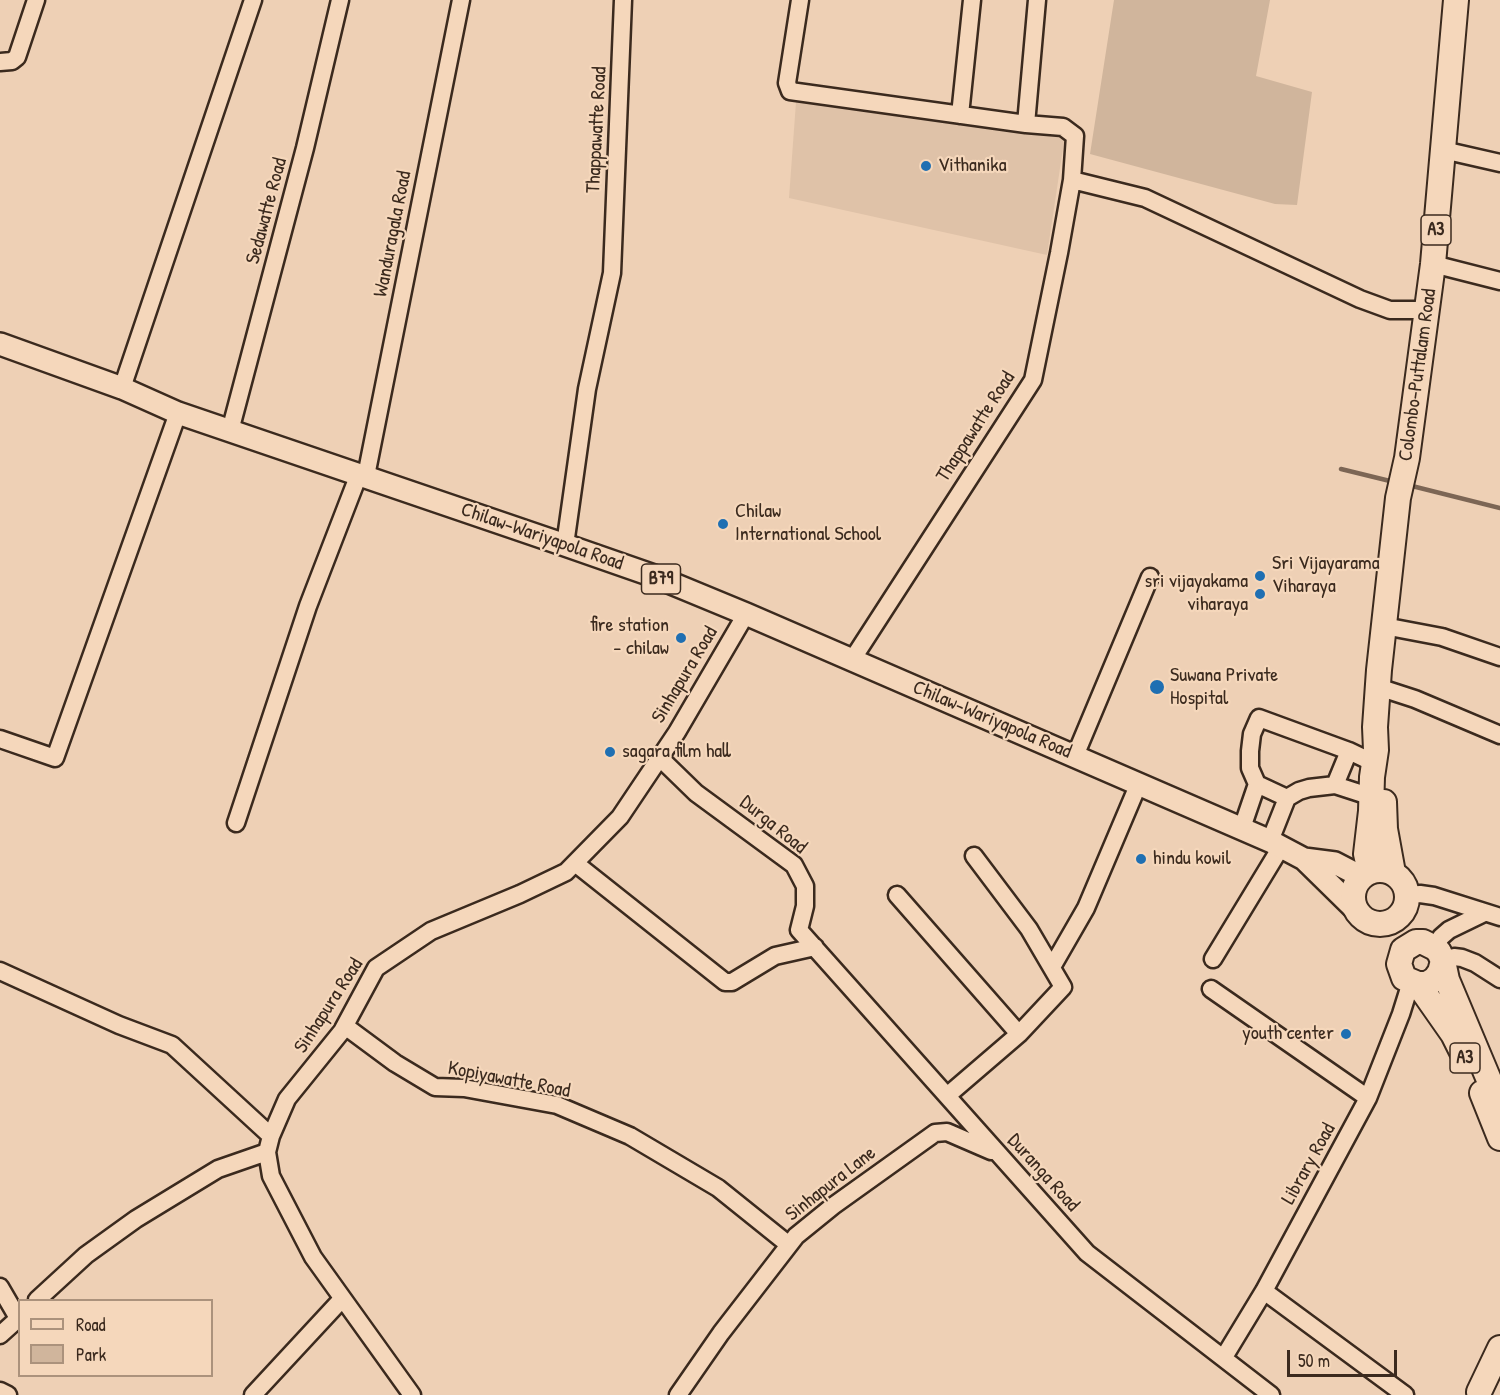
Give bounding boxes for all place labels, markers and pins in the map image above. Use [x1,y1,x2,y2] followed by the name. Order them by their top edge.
[938,154,1006,178] place label: Vithanika
[919,159,933,173] marker: Vithanika
[735,500,881,547] place label: Chilaw International School
[716,517,730,531] marker: Chilaw International School
[1272,552,1379,599] place label: Sri Vijayarama Viharaya
[1253,569,1267,583] marker: Sri Vijayarama Viharaya
[1145,570,1248,617] place label: sri vijayakama viharaya
[1253,587,1267,601] marker: sri vijayakama viharaya
[590,614,669,661] place label: fire station - chilaw
[674,631,688,645] marker: fire station - chilaw
[1170,664,1278,711] place label: Suwana Private Hospital
[1148,678,1166,696] marker: Suwana Private Hospital
[622,740,731,764] place label: sagara film hall
[603,745,617,759] marker: sagara film hall
[1153,847,1231,871] place label: hindu kowil
[1134,852,1148,866] marker: hindu kowil
[1242,1022,1334,1046] place label: youth center
[1339,1027,1353,1041] marker: youth center

